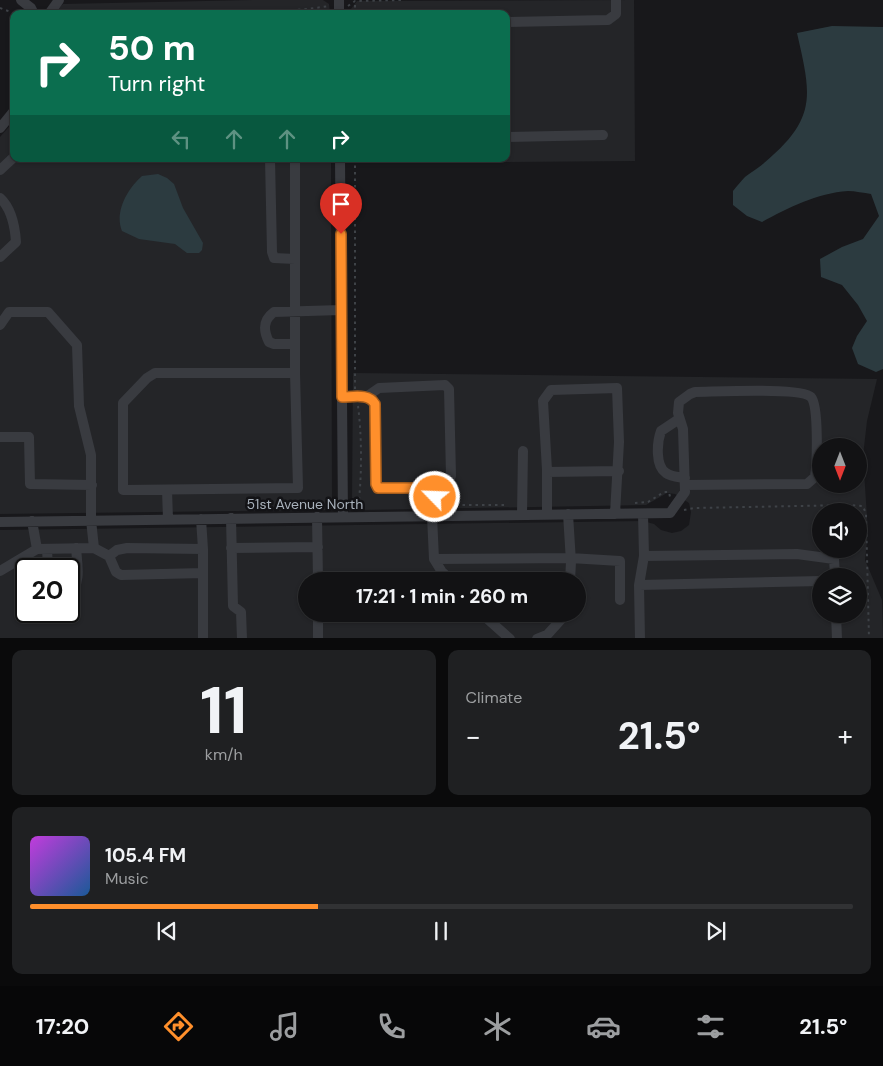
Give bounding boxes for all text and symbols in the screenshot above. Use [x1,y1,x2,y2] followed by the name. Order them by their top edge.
[108,25,196,71] text: 50 m
[25,30,90,95] icon: right
[108,69,205,98] text: Turn right
[167,125,195,153] icon: left
[220,125,248,153] icon: ahead
[273,125,301,153] icon: ahead
[326,125,354,153] icon: right
[320,183,362,234] pin
[327,190,355,218] icon: arrive
[812,438,868,492] north arrow
[812,438,867,623] map controls
[408,470,460,522] position arrow
[247,495,363,513] street label: 51st Avenue North
[812,503,867,558] button: sound
[15,558,80,623] speed limit sign: 20
[812,568,867,623] button: layers
[356,584,528,609] text: 17:21 · 1 min · 260 m
[200,669,247,753] text: 11
[466,687,522,708] text: Climate
[618,711,701,761] text: 21.5°
[466,718,481,755] text: −
[838,718,853,755] text: +
[205,744,243,765] text: km/h
[105,843,186,868] text: 105.4 FM
[105,868,149,889] text: Music
[153,917,181,945] icon: previous
[427,917,455,945] icon: pause
[702,917,730,945] icon: next
[161,1009,196,1044] icon: directions
[267,1009,302,1044] icon: music
[374,1009,409,1044] icon: phone
[480,1009,515,1044] icon: climate
[586,1009,621,1044] icon: car
[693,1009,728,1044] icon: filters
[36,1012,89,1041] text: 17:20
[799,1012,847,1041] text: 21.5°

